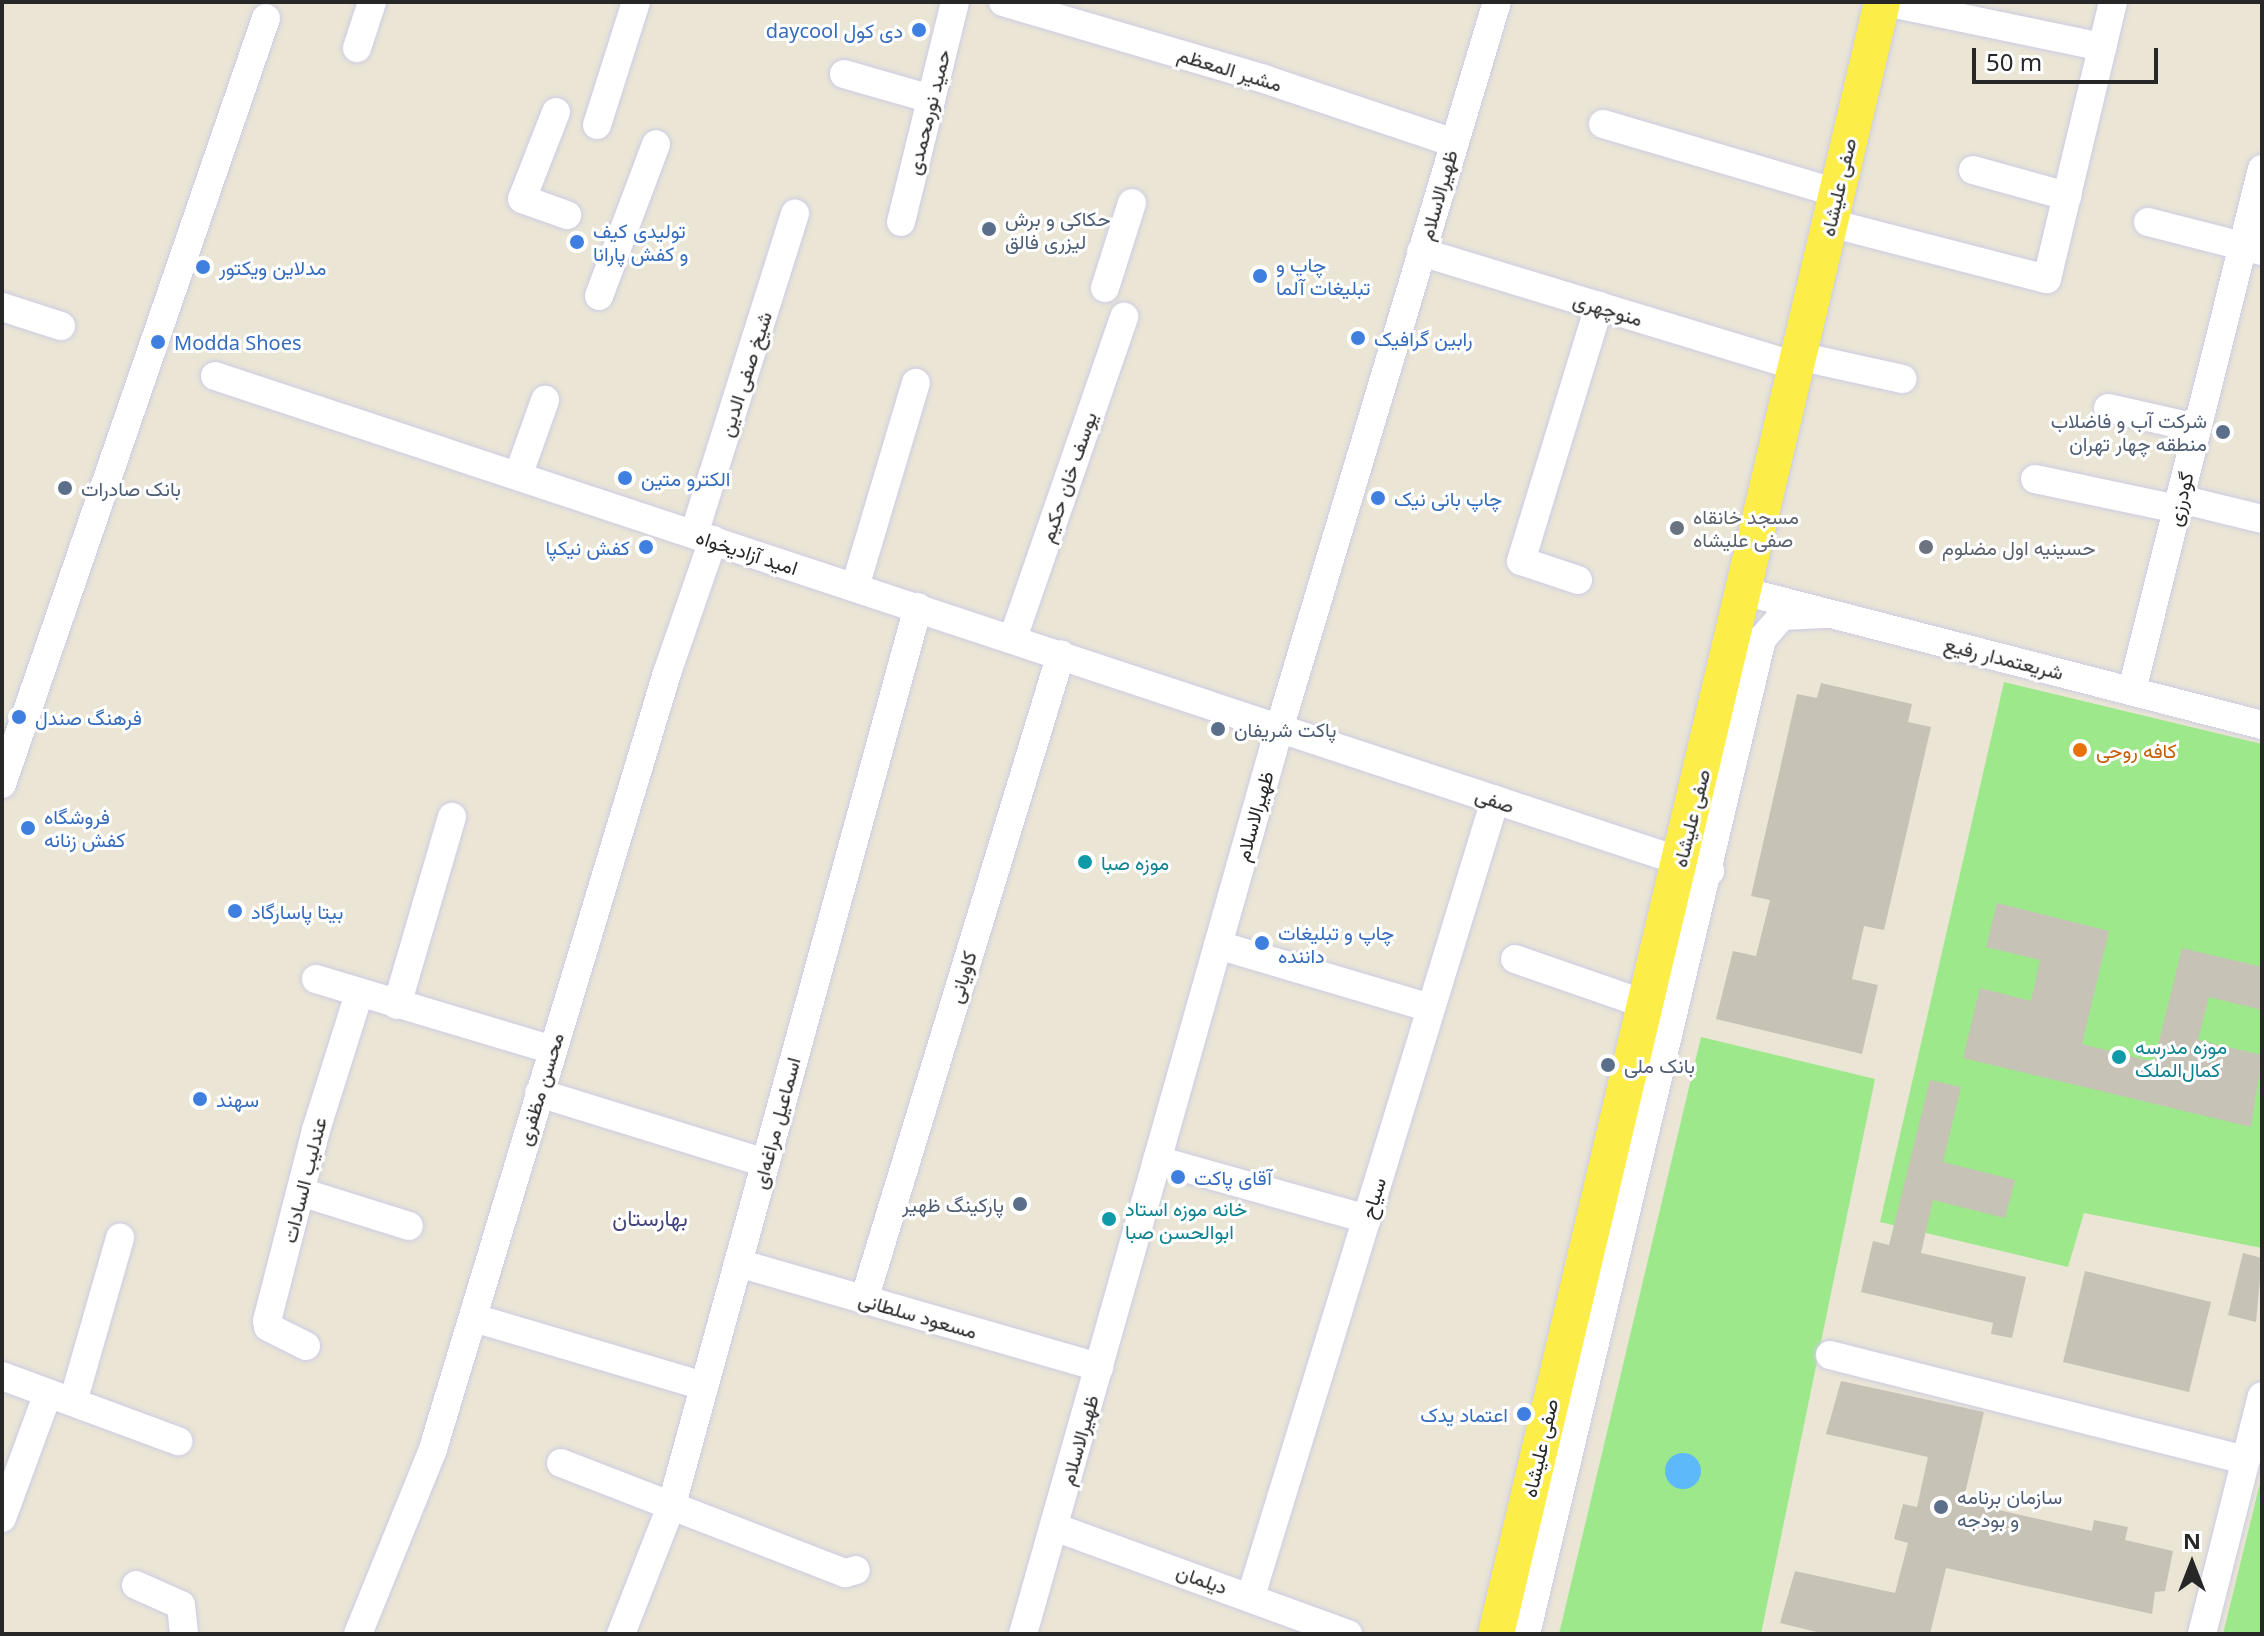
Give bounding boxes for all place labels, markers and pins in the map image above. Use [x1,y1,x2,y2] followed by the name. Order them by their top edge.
[766,18,903,42] place label: daycool دی کول
[910,21,928,39] marker: daycool دی کول
[1005,206,1111,253] place label: حکاکی و برش لیزری فالق
[593,218,688,265] place label: تولیدی کیف و کفش پارانا
[980,220,998,238] marker: حکاکی و برش لیزری فالق
[568,233,586,251] marker: تولیدی کیف و کفش پارانا
[1276,252,1370,299] place label: چاپ و تبلیغات آلما
[219,255,326,279] place label: مدلاین ویکتور
[194,258,212,276] marker: مدلاین ویکتور
[1251,267,1269,285] marker: چاپ و تبلیغات آلما
[1374,326,1473,350] place label: رابین گرافیک
[1349,329,1367,347] marker: رابین گرافیک
[174,330,302,354] place label: Modda Shoes
[149,333,167,351] marker: Modda Shoes
[2051,408,2207,455] place label: شرکت آب و فاضلاب منطقه چهار تهران
[2214,423,2232,441] marker: شرکت آب و فاضلاب منطقه چهار تهران
[641,466,730,490] place label: الکترو متین
[616,469,634,487] marker: الکترو متین
[81,476,181,500] place label: بانک صادرات
[56,479,74,497] marker: بانک صادرات
[1394,486,1502,510] place label: چاپ بانی‌ نیک
[1369,489,1387,507] marker: چاپ بانی‌ نیک
[1693,504,1799,551] place label: مسجد خانقاه صفی علیشاه
[1668,519,1686,537] marker: مسجد خانقاه صفی علیشاه
[546,535,630,559] place label: کفش نیکپا
[1942,535,2096,559] place label: حسینیه اول مضلوم
[637,538,655,556] marker: کفش نیکپا
[1917,538,1935,556] marker: حسینیه اول مضلوم
[35,705,142,729] place label: فرهنگ صندل
[10,708,28,726] marker: فرهنگ صندل
[1234,717,1337,741] place label: پاکت شریفان
[1209,720,1227,738] marker: پاکت شریفان
[2096,738,2177,762] place label: کافه روحی
[2071,741,2089,759] marker: کافه روحی
[44,804,125,851] place label: فروشگاه کفش زنانه
[19,819,37,837] marker: فروشگاه کفش زنانه
[1101,850,1169,874] place label: موزه صبا
[1076,853,1094,871] marker: موزه صبا
[251,899,343,923] place label: بیتا پاسارگاد
[226,902,244,920] marker: بیتا پاسارگاد
[1278,920,1394,967] place label: چاپ و تبلیغات داننده
[1253,934,1271,952] marker: چاپ و تبلیغات داننده
[2135,1034,2227,1081] place label: موزه مدرسه کمال‌الملک
[2110,1048,2128,1066] marker: موزه مدرسه کمال‌الملک
[1624,1053,1695,1077] place label: بانک ملی
[1599,1056,1617,1074] marker: بانک ملی
[216,1087,259,1111] place label: سهند
[191,1090,209,1108] marker: سهند
[1194,1165,1272,1189] place label: آقای پاکت
[1169,1168,1187,1186] marker: آقای پاکت
[902,1192,1004,1216] place label: پارکینگ ظهیر
[1011,1195,1029,1213] marker: پارکینگ ظهیر
[1125,1196,1247,1243] place label: خانه موزه استاد ابوالحسن صبا
[1100,1210,1118,1228] marker: خانه موزه استاد ابوالحسن صبا
[1420,1402,1508,1426] place label: اعتماد یدک
[1515,1405,1533,1423] marker: اعتماد یدک
[1957,1484,2062,1531] place label: سازمان برنامه و بودجه
[1932,1498,1950,1516] marker: سازمان برنامه و بودجه

